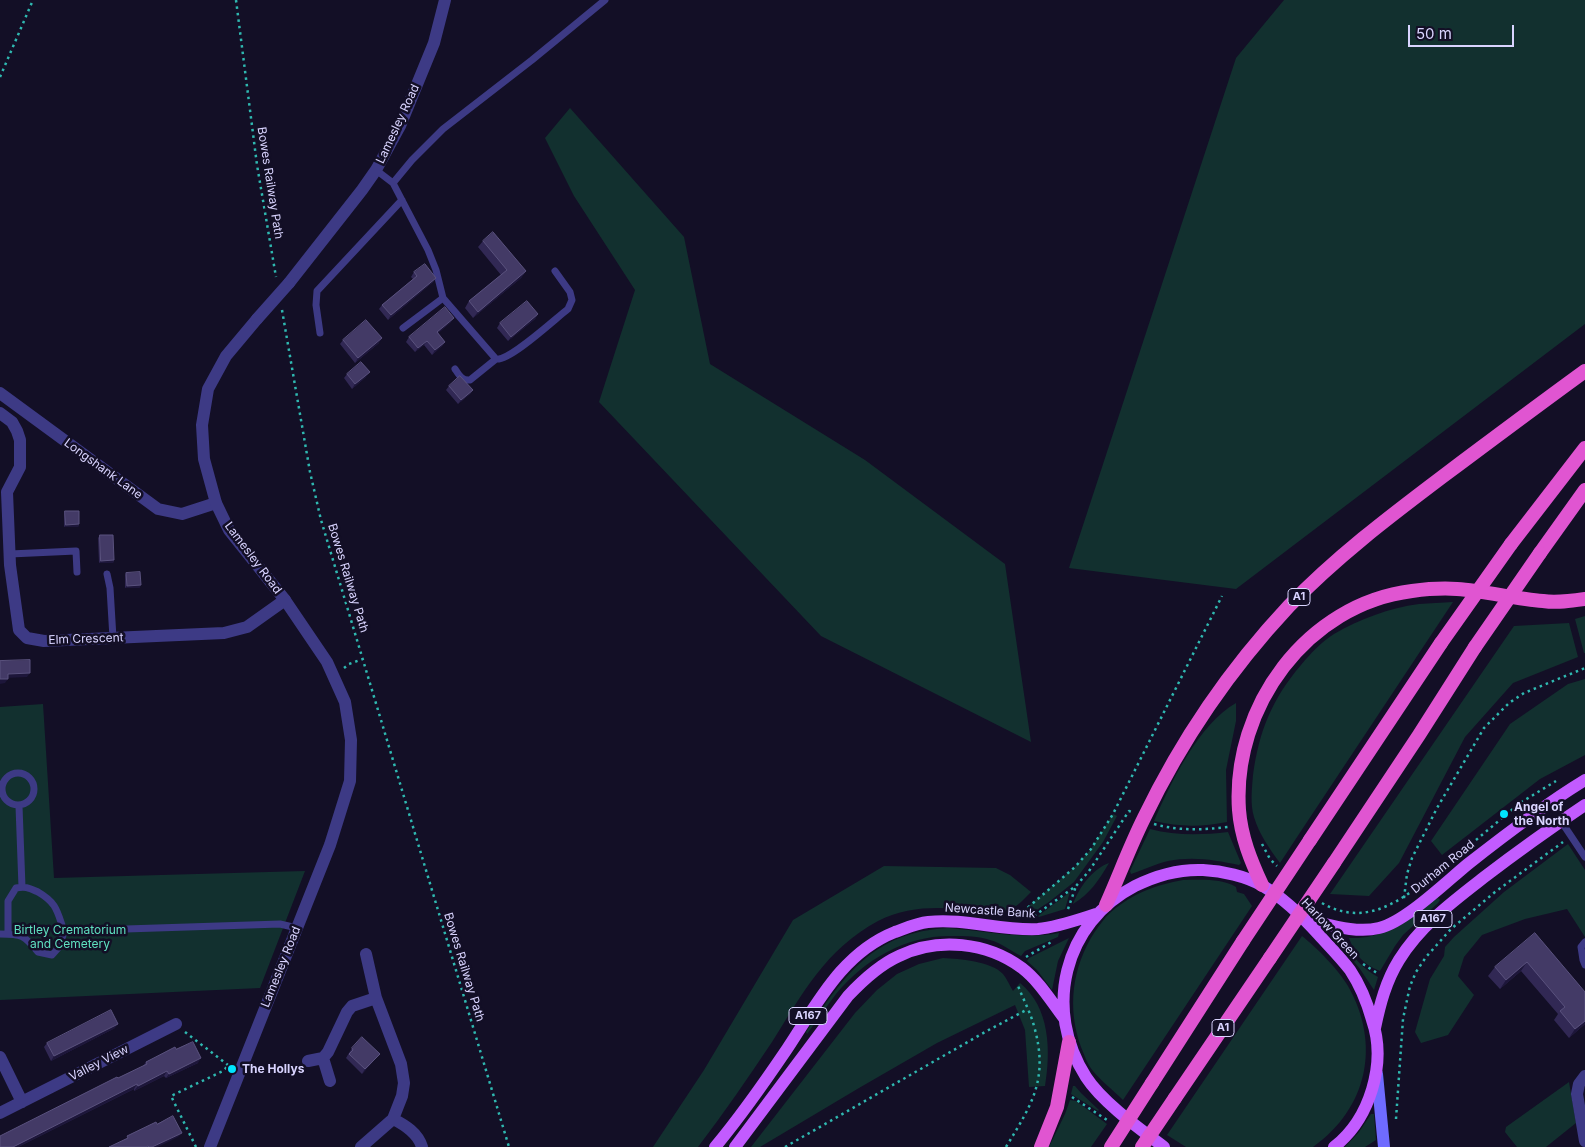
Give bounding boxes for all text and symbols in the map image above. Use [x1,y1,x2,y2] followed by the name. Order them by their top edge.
[1410,15,1516,47] scale bar
[1416,24,1452,43] text: 50 m
[373,82,423,166] street label: Lamesley Road
[254,126,286,240] street label: Bowes Railway Path
[61,436,145,502] street label: Longshank Lane
[221,519,285,597] street label: Lamesley Road
[325,522,371,634] street label: Bowes Railway Path
[1288,588,1310,606] road number: A1
[48,630,124,648] street label: Elm Crescent
[1514,800,1569,828] place label: Angel of the North
[1498,808,1510,820] marker: Angel of the North
[1408,837,1478,897] street label: Durham Road
[1298,896,1362,962] street label: Harlow Green
[944,901,1036,921] street label: Newcastle Bank
[441,911,487,1023] street label: Bowes Railway Path
[1414,911,1452,928] road number: A167
[14,923,126,951] park label: Birtley Crematorium and Cemetery
[258,924,304,1010] street label: Lamesley Road
[789,1008,827,1024] road number: A167
[1212,1020,1234,1036] road number: A1
[67,1042,131,1084] street label: Valley View
[242,1062,304,1076] place label: The Hollys
[226,1063,238,1075] marker: The Hollys

